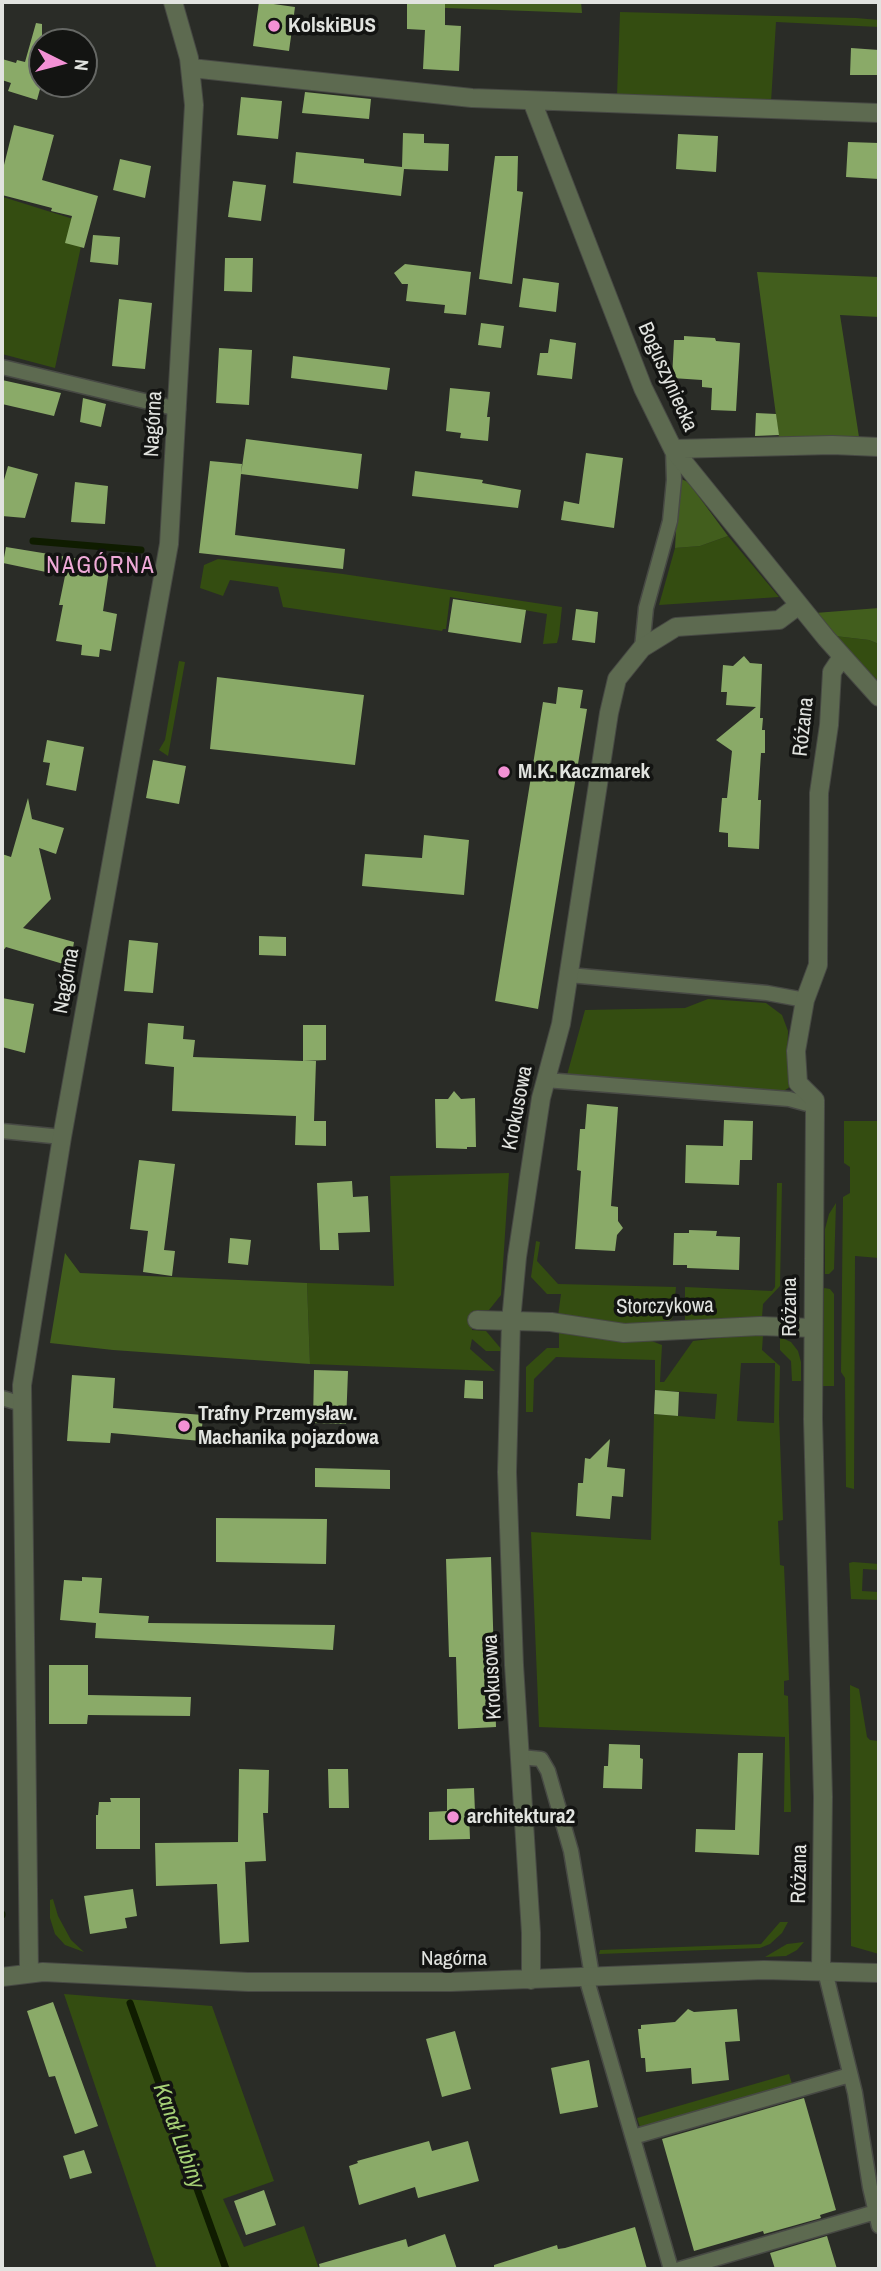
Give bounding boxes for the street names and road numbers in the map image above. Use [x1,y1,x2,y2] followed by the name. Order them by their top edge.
[632,319,702,435] street label: Boguszyniecka
[140,390,168,458] street label: Nagórna
[788,696,820,758] street label: Różana
[49,946,85,1016] street label: Nagórna
[498,1064,538,1152] street label: Krokusowa
[777,1277,803,1337] street label: Różana
[616,1294,714,1320] street label: Storczykowa
[478,1634,508,1720] street label: Krokusowa
[787,1844,813,1904] street label: Różana
[421,1946,487,1972] street label: Nagórna

